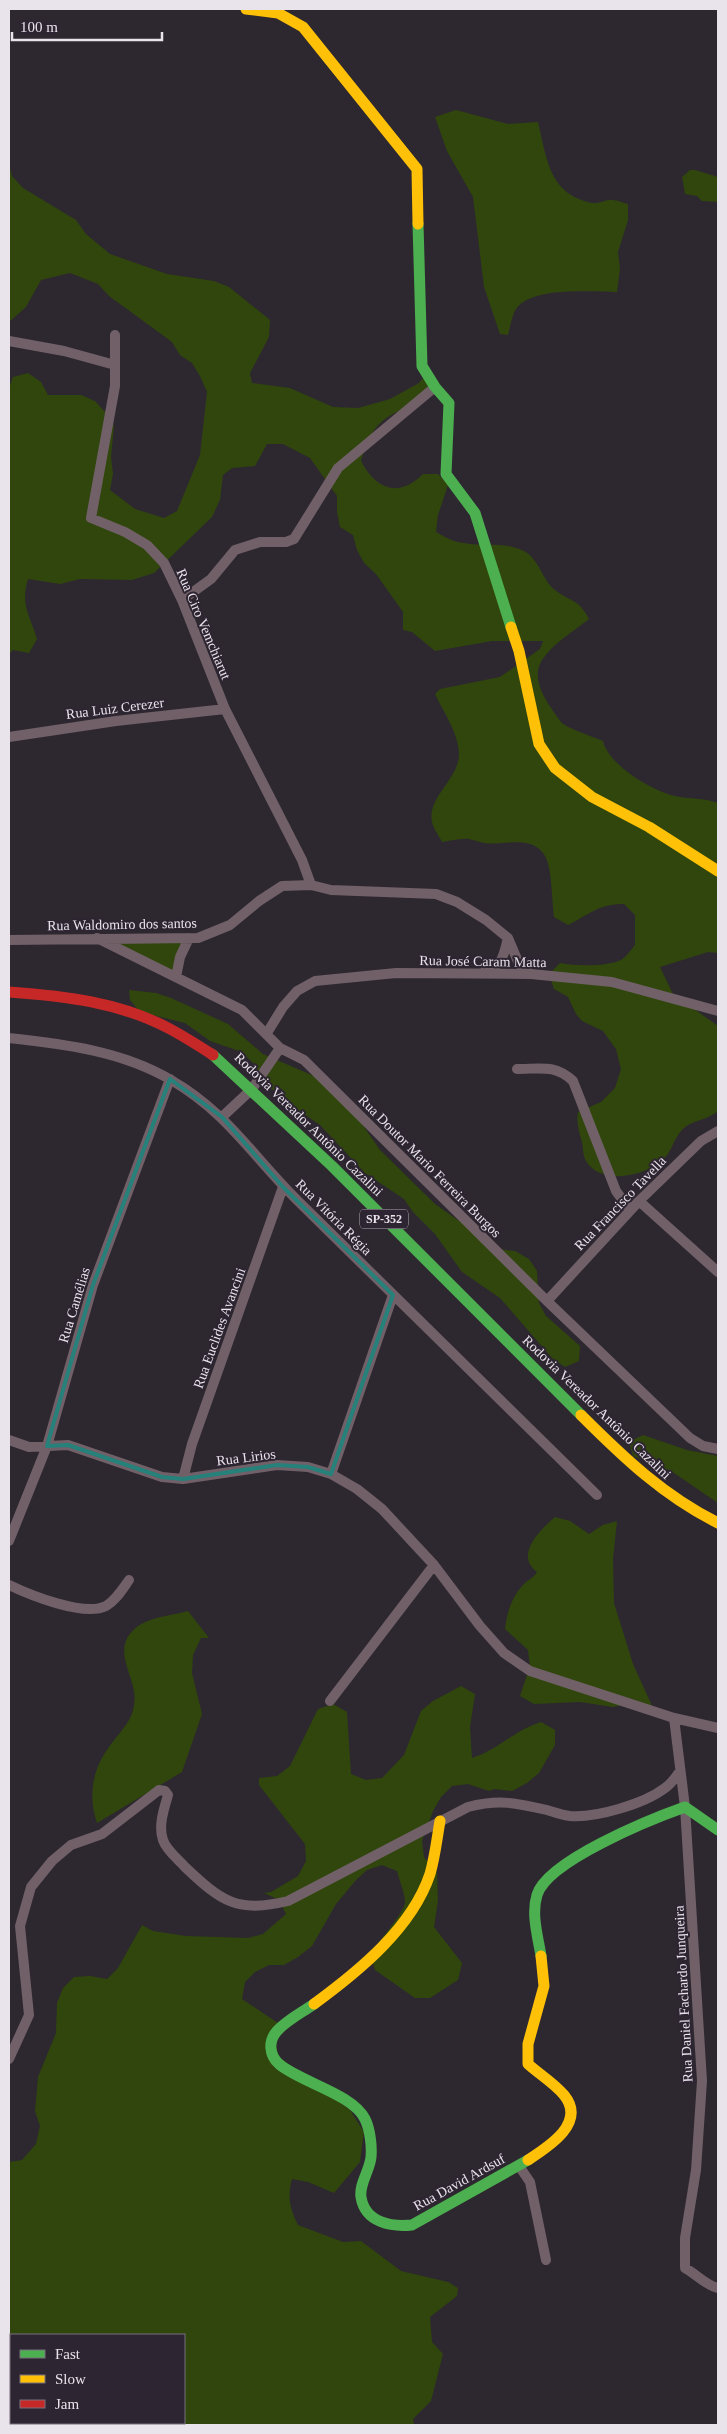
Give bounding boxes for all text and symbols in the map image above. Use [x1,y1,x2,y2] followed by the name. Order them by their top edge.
[12,10,162,42] scale bar
[20,19,58,35] text: 100 m
[173,567,234,682] street label: Rua Ciro Vemchiarut
[65,695,165,722] street label: Rua Luiz Cerezer
[47,916,197,933] street label: Rua Waldomiro dos santos
[419,953,547,970] street label: Rua José Caram Matta
[232,1050,386,1199] street label: Rodovia Vereador Antônio Cazalini
[355,1092,504,1241] street label: Rua Doutor Mario Ferreira Burgos
[572,1153,670,1253] street label: Rua Francisco Tavella
[293,1176,375,1259] street label: Rua Vitória Régia
[360,1210,408,1228] road number: SP-352
[56,1266,93,1345] street label: Rua Camélias
[191,1266,248,1391] street label: Rua Euclides Avancini
[520,1333,674,1482] street label: Rodovia Vereador Antônio Cazalini
[216,1446,277,1469] street label: Rua Lirios
[671,1904,696,2083] street label: Rua Daniel Fachardo Junqueira
[411,2151,508,2214] street label: Rua David Ardsuf
[10,2334,185,2424] legend
[55,2346,81,2362] text: Fast
[55,2371,86,2387] text: Slow
[55,2396,79,2412] text: Jam

